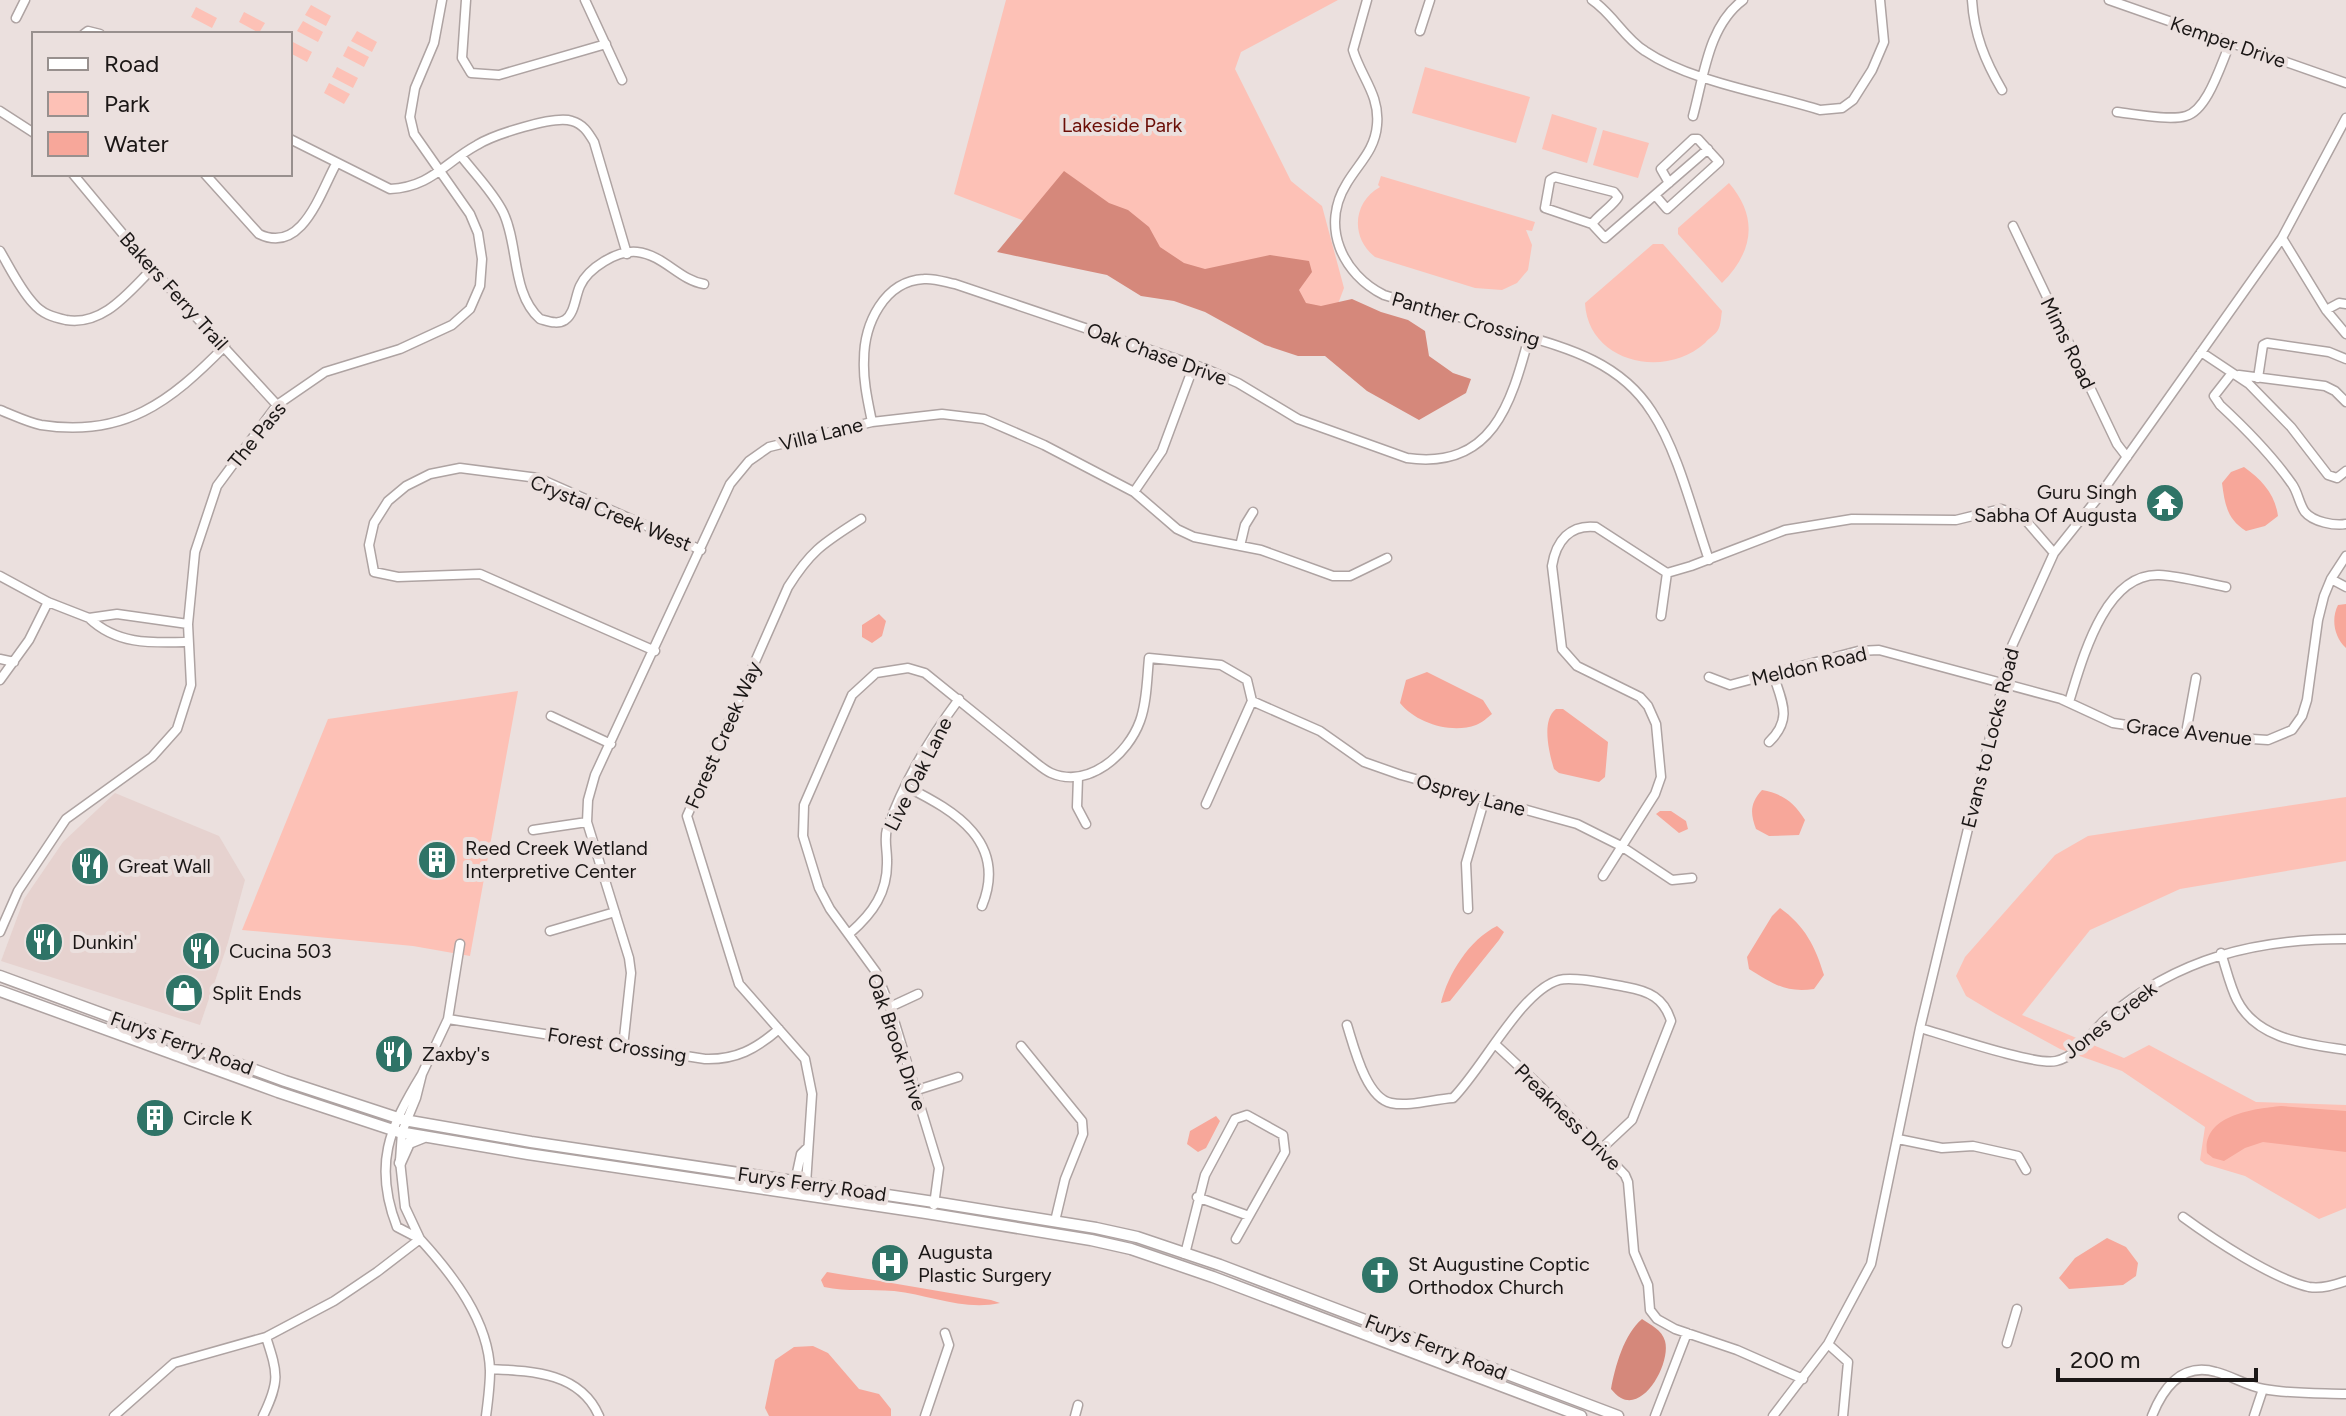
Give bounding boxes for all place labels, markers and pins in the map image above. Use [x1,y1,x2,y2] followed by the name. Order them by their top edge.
[1974,480,2137,527] place label: Guru Singh Sabha Of Augusta
[2144,482,2186,524] temple icon: Guru Singh Sabha Of Augusta
[465,836,648,883] place label: Reed Creek Wetland Interpretive Center
[416,839,458,881] building icon: Reed Creek Wetland Interpretive Center
[69,845,111,887] restaurant icon: Great Wall
[118,854,211,878] place label: Great Wall
[23,921,65,963] restaurant icon: Dunkin'
[72,930,138,954] place label: Dunkin'
[180,930,222,972] restaurant icon: Cucina 503
[229,939,332,963] place label: Cucina 503
[163,972,205,1014] shop icon: Split Ends
[212,981,302,1005] place label: Split Ends
[373,1033,415,1075] restaurant icon: Zaxby's
[422,1042,490,1066] place label: Zaxby's
[134,1097,176,1139] building icon: Circle K
[183,1106,253,1130] place label: Circle K
[918,1240,1052,1287] place label: Augusta Plastic Surgery
[869,1242,911,1284] hospital icon: Augusta Plastic Surgery
[1408,1252,1590,1299] place label: St Augustine Coptic Orthodox Church
[1359,1254,1401,1296] church icon: St Augustine Coptic Orthodox Church

